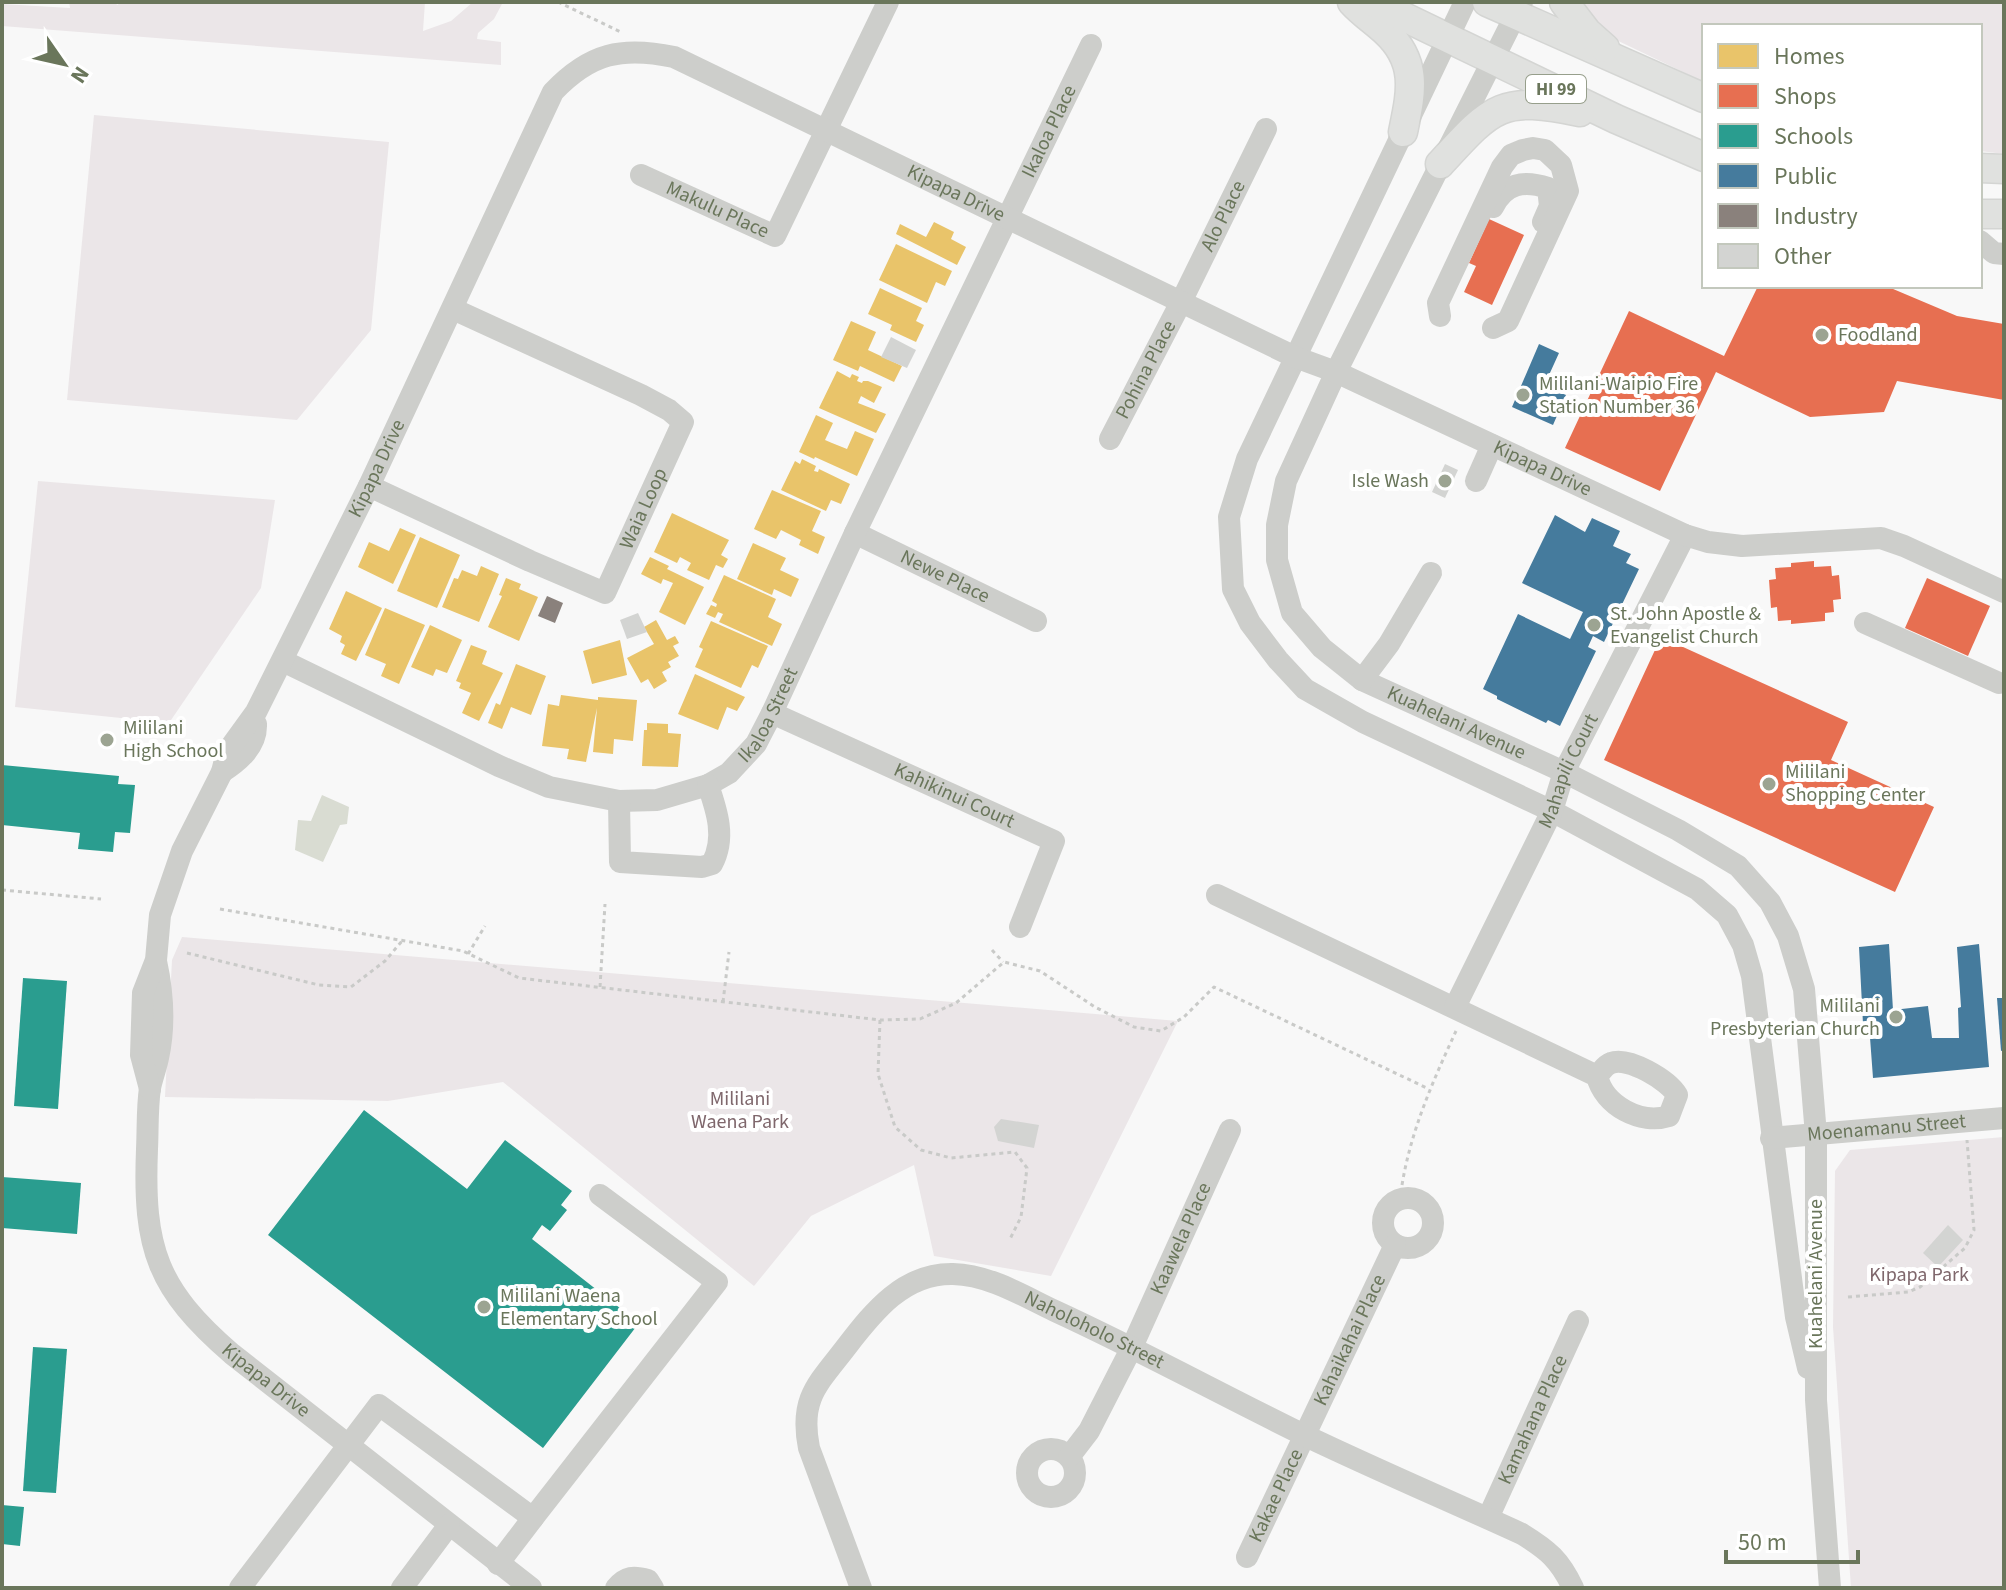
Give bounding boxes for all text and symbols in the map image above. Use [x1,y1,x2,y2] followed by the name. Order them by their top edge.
[24,24,104,104] north arrow
[1702,24,1982,288] legend
[1774,39,1845,74] text: Homes
[62,60,97,90] text: N
[1526,75,1586,103] road number: HI 99
[1774,79,1836,114] text: Shops
[1015,80,1084,182] street label: Ikaloa Place
[1774,119,1853,154] text: Schools
[902,158,1010,229] street label: Kipapa Drive
[1774,159,1837,194] text: Public
[661,174,774,245] street label: Makulu Place
[1194,176,1253,256] street label: Alo Place
[1774,199,1858,234] text: Industry
[1774,239,1832,274] text: Other
[1109,315,1183,424] street label: Pohina Place
[1838,321,1918,349] place label: Foodland
[1813,326,1831,344] marker: Foodland
[1539,370,1698,421] place label: Mililani-Waipio Fire Station Number 36
[1514,386,1532,404] marker: Mililani-Waipio Fire Station Number 36
[341,415,412,522] street label: Kipapa Drive
[1489,433,1596,503] street label: Kipapa Drive
[613,463,674,554] street label: Waia Loop
[1352,467,1429,495] place label: Isle Wash
[1436,472,1454,490] marker: Isle Wash
[895,543,994,610] street label: Newe Place
[1610,600,1761,651] place label: St. John Apostle & Evangelist Church
[1585,616,1603,634] marker: St. John Apostle & Evangelist Church
[731,663,805,769] street label: Ikaloa Street
[1382,679,1530,767] street label: Kuahelani Avenue
[1531,709,1606,833] street label: Mahapili Court
[123,714,223,765] place label: Mililani High School
[98,731,116,749] marker: Mililani High School
[889,756,1019,835] street label: Kahikinui Court
[1785,758,1925,809] place label: Mililani Shopping Center
[1760,775,1778,793] marker: Mililani Shopping Center
[1710,992,1880,1043] place label: Mililani Presbyterian Church
[1887,1008,1905,1026] marker: Mililani Presbyterian Church
[691,1085,789,1136] park label: Mililani Waena Park
[1806,1107,1967,1149] street label: Moenamanu Street
[1143,1178,1218,1299] street label: Kaawela Place
[1802,1199,1830,1349] street label: Kuahelani Avenue
[1869,1261,1969,1289] park label: Kipapa Park
[1307,1270,1393,1411] street label: Kahaikahai Place
[500,1282,658,1333] place label: Mililani Waena Elementary School
[1019,1284,1169,1376] street label: Naholoholo Street
[475,1298,493,1316] marker: Mililani Waena Elementary School
[215,1337,316,1424] street label: Kipapa Drive
[1491,1350,1575,1489] street label: Kamahana Place
[1242,1444,1310,1547] street label: Kakae Place
[1726,1514,1858,1564] scale bar
[1738,1525,1787,1560] text: 50 m

